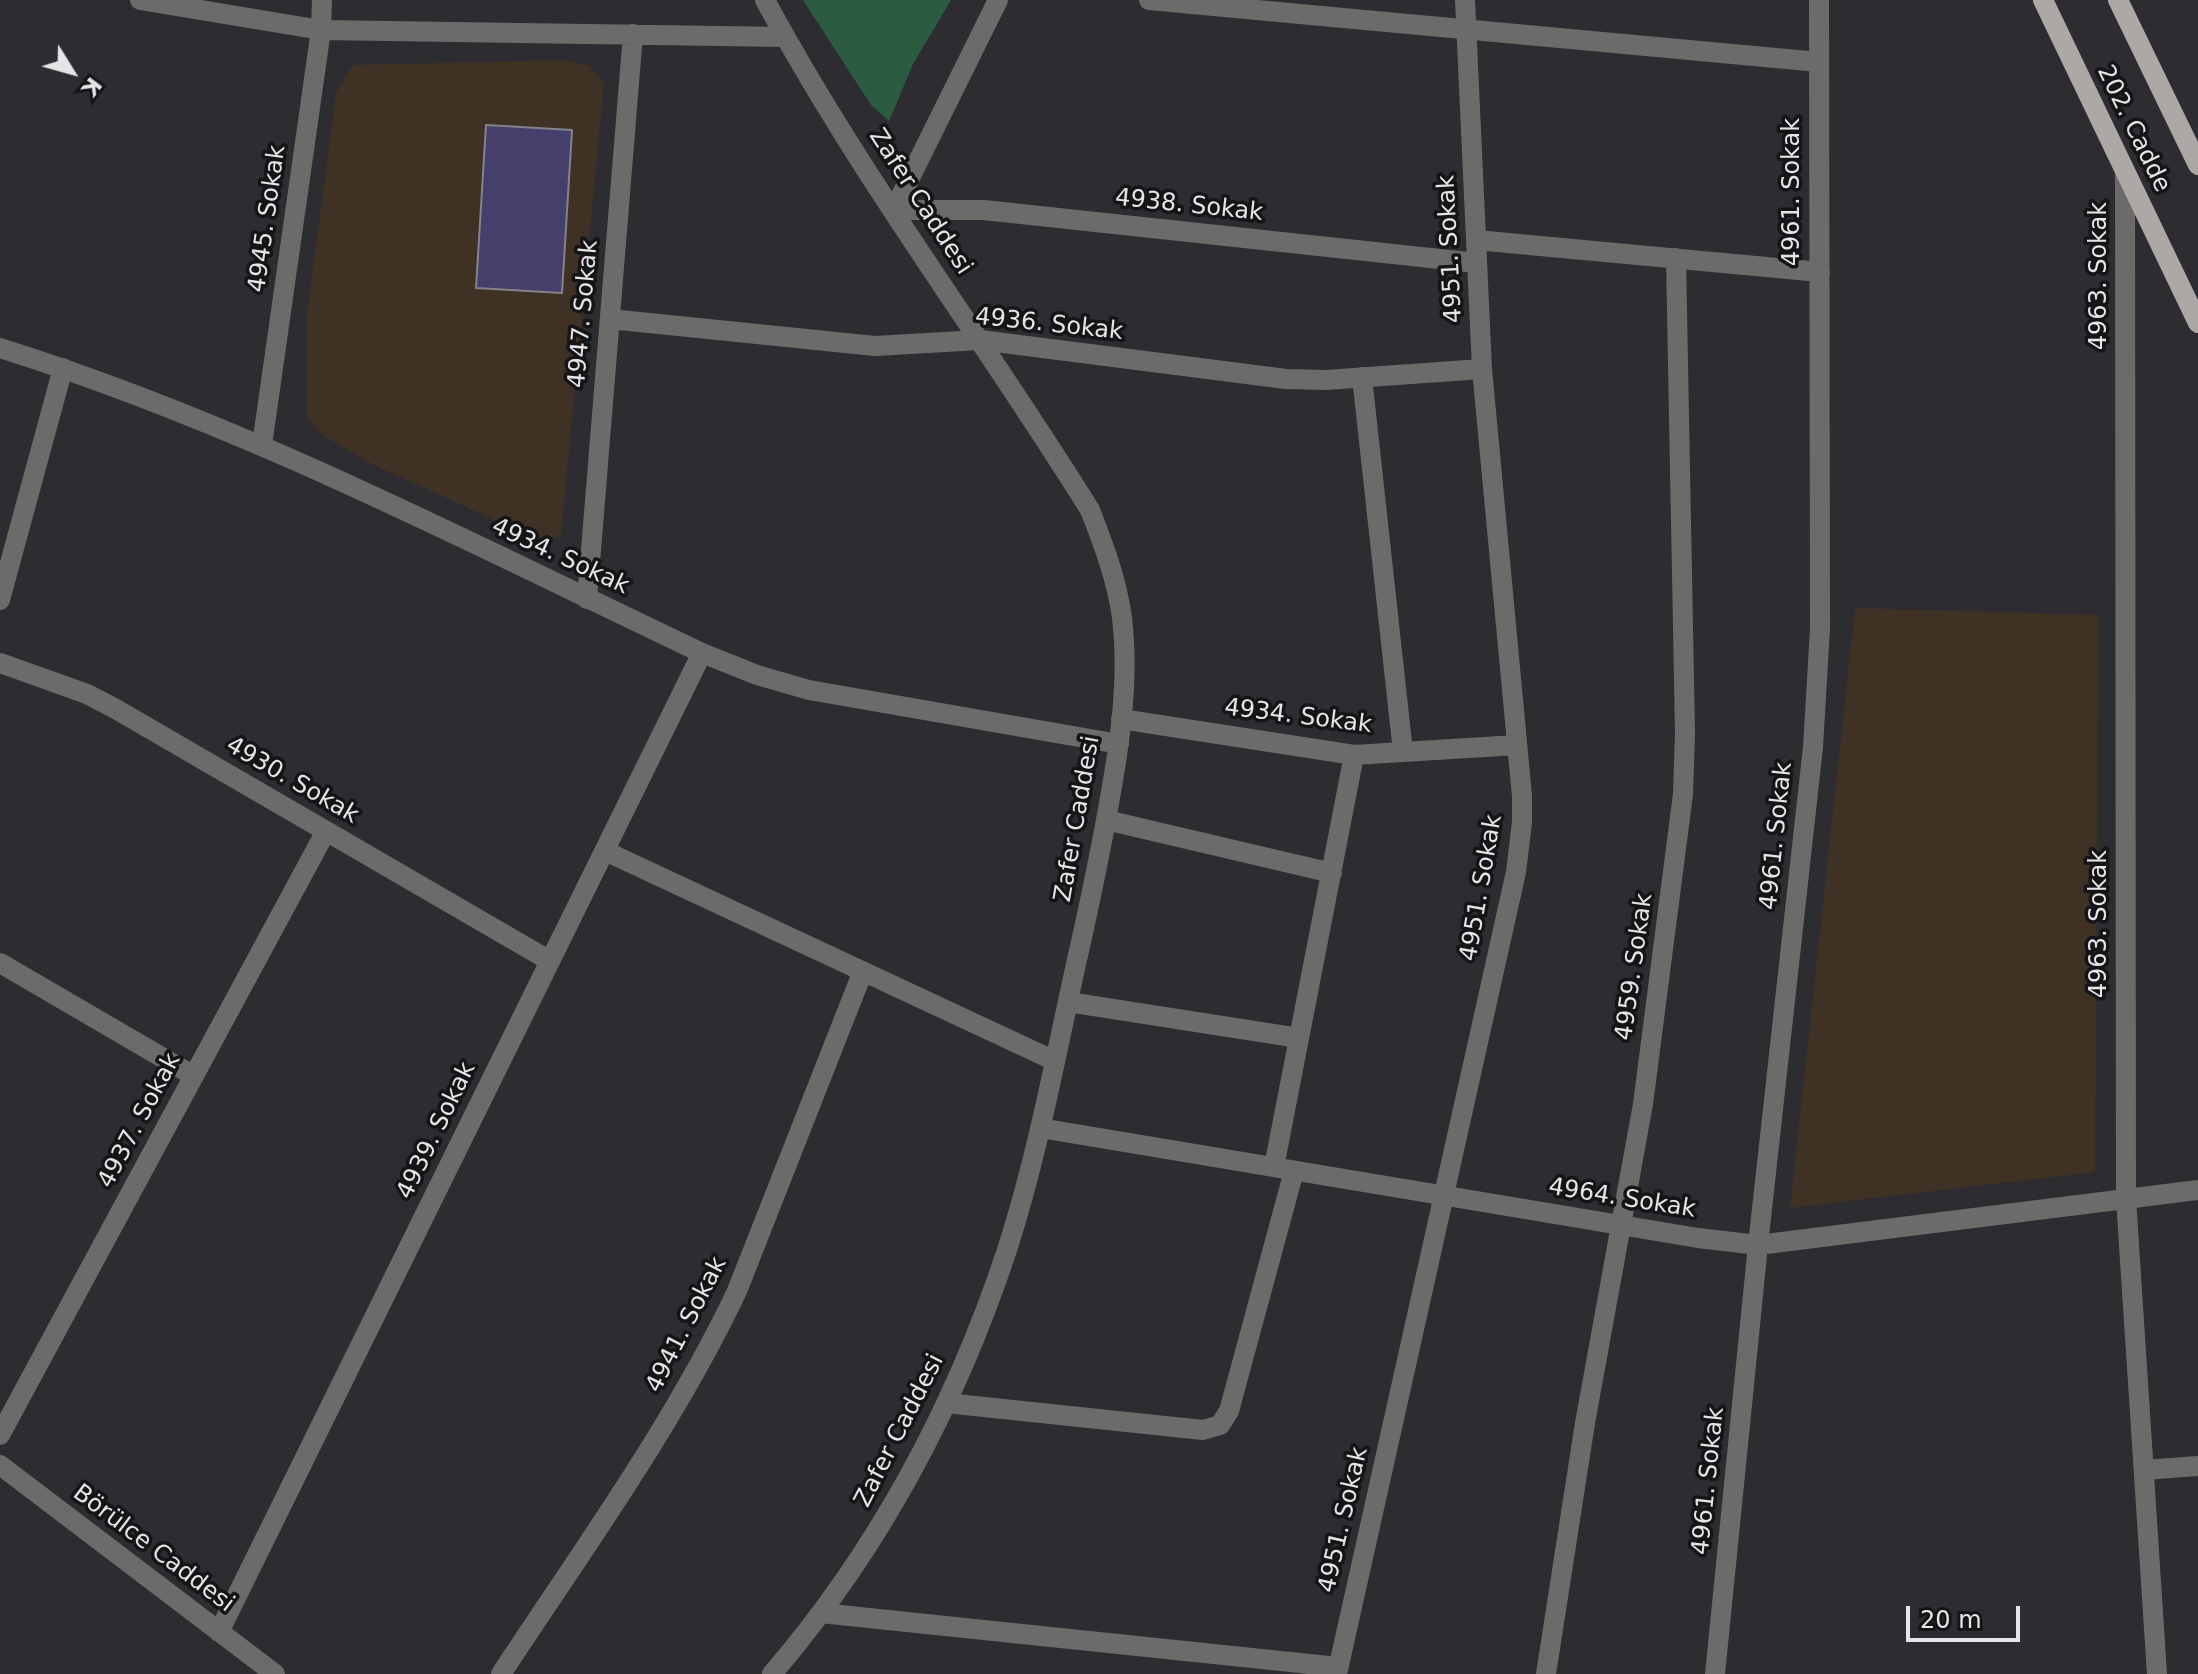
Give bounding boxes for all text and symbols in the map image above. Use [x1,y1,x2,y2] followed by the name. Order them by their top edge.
[32,32,112,112] north arrow
[2090,61,2176,197] street label: 202. Cadde
[76,72,107,101] text: K
[1779,118,1807,266] street label: 4961. Sokak
[862,124,978,280] street label: Zafer Caddesi
[243,144,293,294] street label: 4945. Sokak
[1433,174,1469,324] street label: 4951. Sokak
[1114,184,1264,228] street label: 4938. Sokak
[2086,202,2114,350] street label: 4963. Sokak
[563,239,605,389] street label: 4947. Sokak
[974,303,1124,347] street label: 4936. Sokak
[487,513,633,601] street label: 4934. Sokak
[1223,694,1373,740] street label: 4934. Sokak
[221,731,363,831] street label: 4930. Sokak
[1049,734,1107,904] street label: Zafer Caddesi
[1755,761,1799,911] street label: 4961. Sokak
[1455,812,1509,964] street label: 4951. Sokak
[2086,850,2114,998] street label: 4963. Sokak
[1610,892,1660,1042] street label: 4959. Sokak
[92,1049,188,1193] street label: 4937. Sokak
[392,1058,482,1204] street label: 4939. Sokak
[1546,1173,1698,1225] street label: 4964. Sokak
[640,1252,734,1398] street label: 4941. Sokak
[849,1350,951,1512] street label: Zafer Caddesi
[1687,1406,1731,1556] street label: 4961. Sokak
[1313,1444,1375,1596] street label: 4951. Sokak
[67,1479,239,1619] street label: Börülce Caddesi
[1910,1590,2024,1640] scale bar
[1920,1606,1982,1634] text: 20 m

